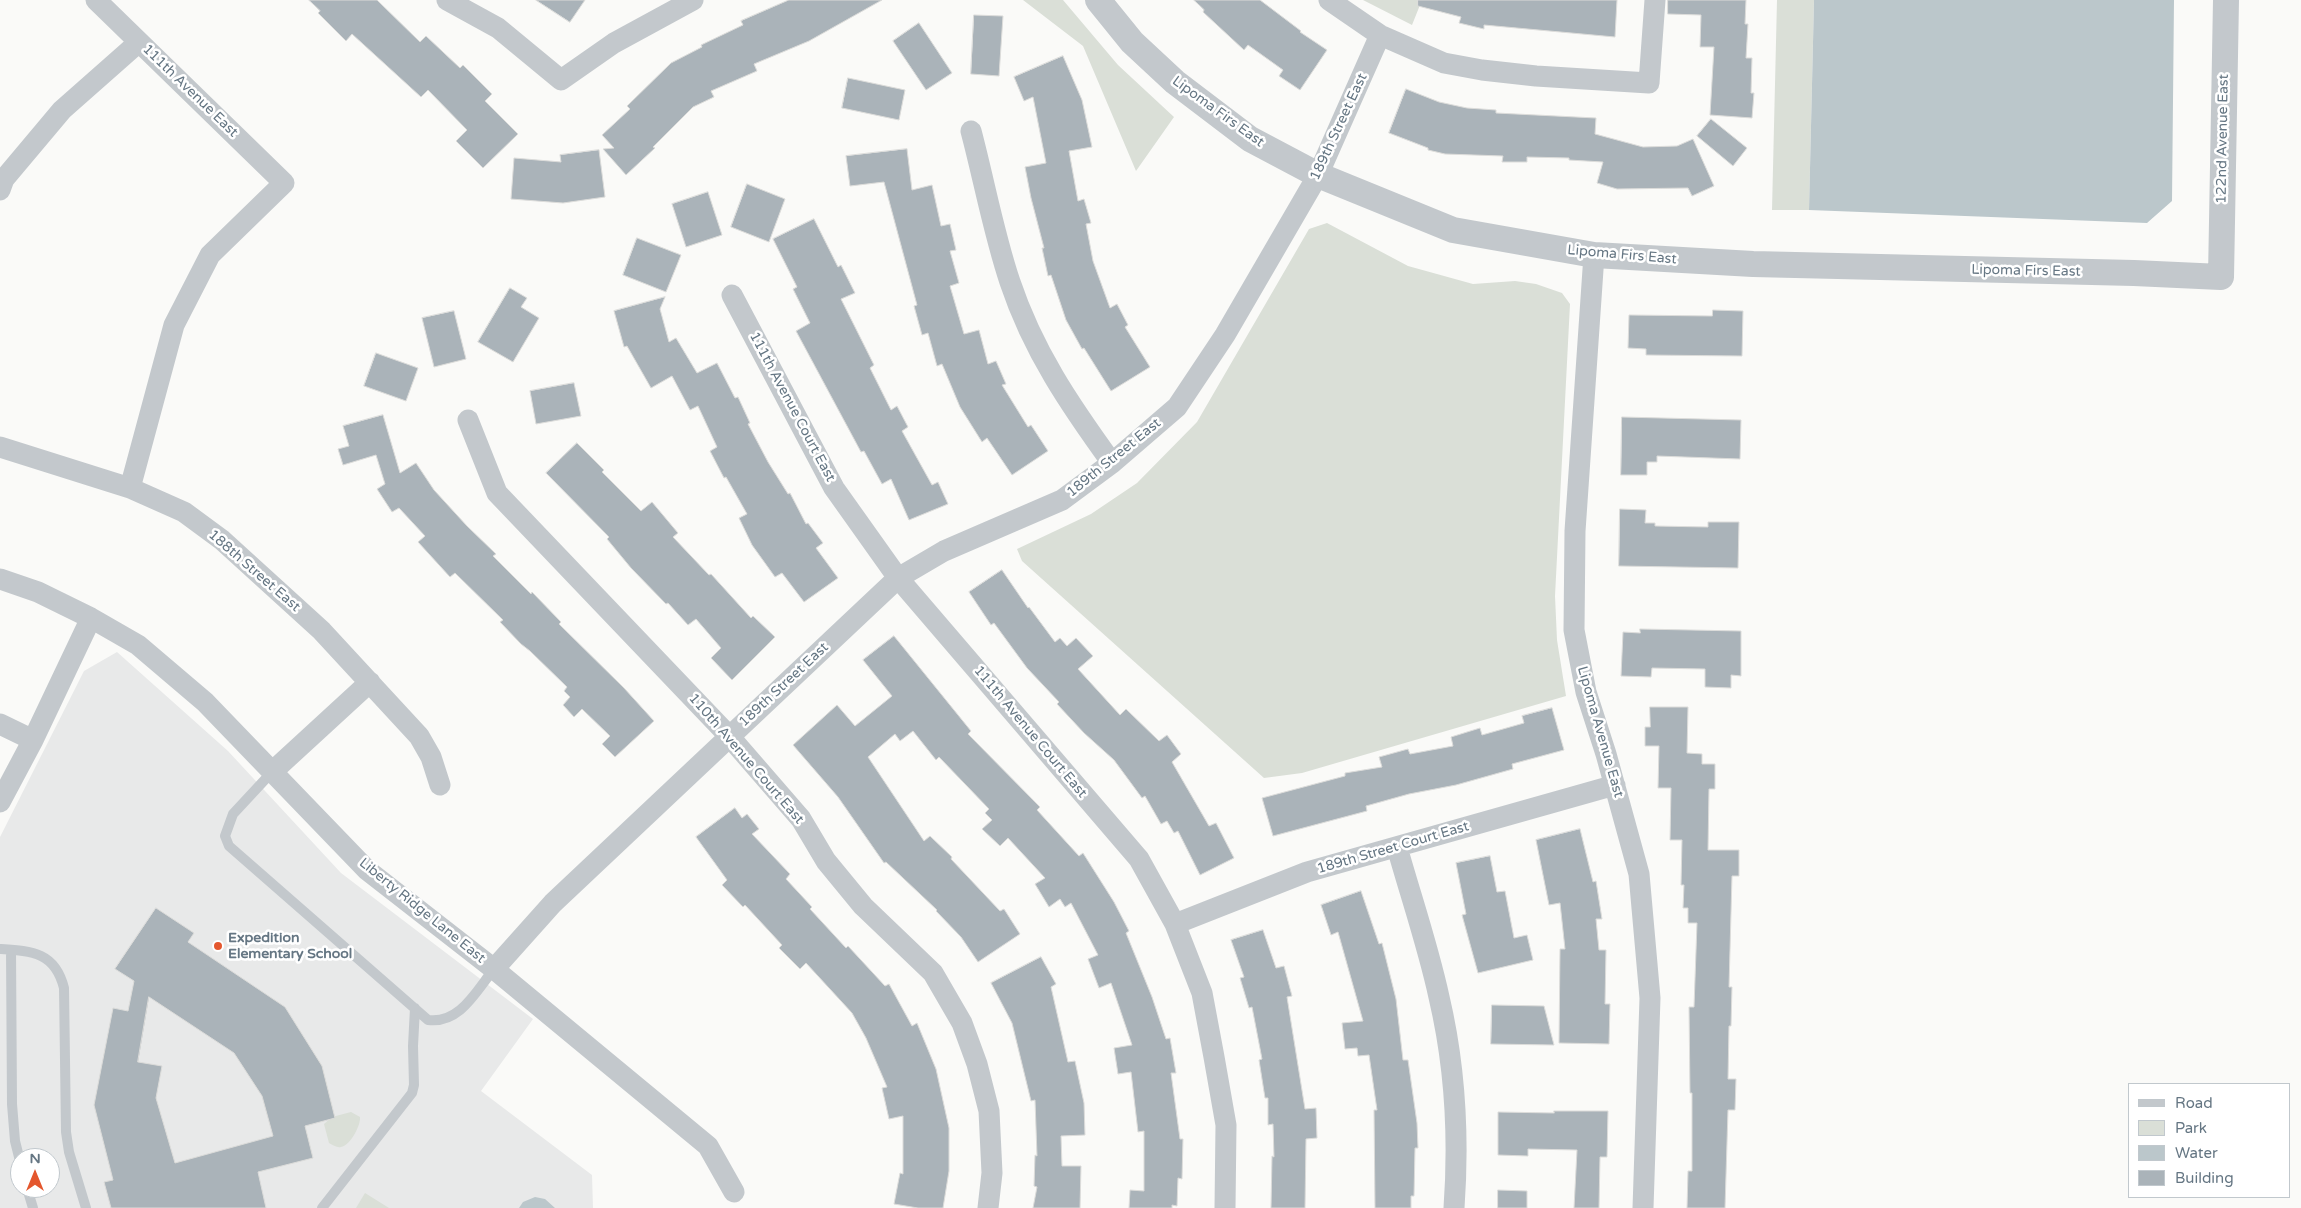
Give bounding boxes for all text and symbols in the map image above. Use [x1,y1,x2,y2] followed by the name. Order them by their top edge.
[139,41,241,141] street label: 111th Avenue East
[1307,71,1371,183] street label: 189th Street East
[1169,73,1267,151] street label: Lipoma Firs East
[2213,74,2233,204] street label: 122nd Avenue East
[1567,242,1677,268] street label: Lipoma Firs East
[1971,262,2081,280] street label: Lipoma Firs East
[745,329,839,485] street label: 111th Avenue Court East
[1064,415,1164,501] street label: 189th Street East
[205,527,303,615] street label: 188th Street East
[736,639,832,731] street label: 189th Street East
[970,663,1090,801] street label: 111th Avenue Court East
[1573,664,1627,800] street label: Lipoma Avenue East
[685,690,807,828] street label: 110th Avenue Court East
[1315,818,1471,878] street label: 189th Street Court East
[356,855,488,967] street label: Liberty Ridge Lane East
[228,930,352,962] place label: Expedition Elementary School
[212,940,224,952] marker: Expedition Elementary School
[2128,1083,2291,1198] legend
[2175,1094,2213,1112] text: Road
[2175,1119,2207,1137] text: Park
[2175,1144,2218,1162] text: Water
[10,1148,60,1198] north arrow
[29,1150,41,1167] text: N
[2175,1169,2234,1187] text: Building

